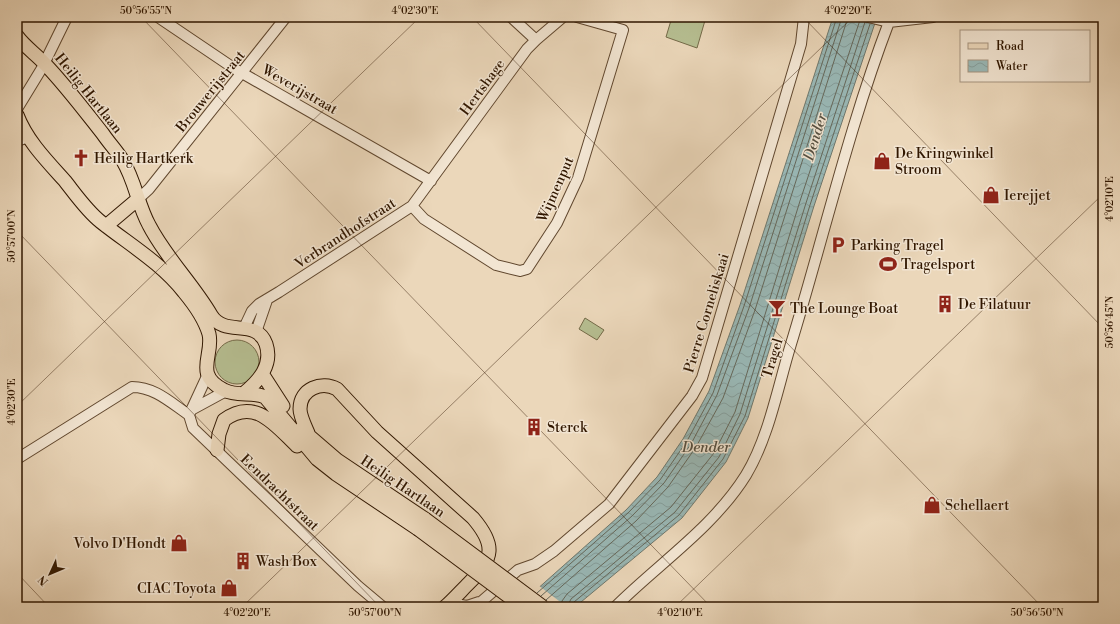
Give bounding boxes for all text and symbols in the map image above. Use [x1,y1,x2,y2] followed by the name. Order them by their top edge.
[120,5,173,17] text: 50°56'55"N
[392,5,439,17] text: 4°02'30"E
[824,5,872,17] text: 4°02'20"E
[960,30,1090,82] legend
[996,39,1024,54] text: Road
[172,47,249,137] street label: Brouwerijstraat
[50,50,127,138] street label: Heilig Hartlaan
[456,56,509,119] street label: Hertshage
[995,59,1028,74] text: Water
[258,61,341,119] street label: Weverijstraat
[799,111,832,164] water label: Dender
[895,145,994,179] place label: De Kringwinkel Stroom
[71,148,91,168] church icon: Heilig Hartkerk
[94,150,194,168] place label: Heilig Hartkerk
[872,151,892,171] shop icon: De Kringwinkel Stroom
[533,154,578,226] street label: Wijmenput
[1104,176,1116,222] text: 4°02'10"E
[981,185,1001,205] shop icon: Ierejjet
[1004,187,1051,205] place label: Ierejjet
[291,195,399,274] street label: Verbrandhofstraat
[6,209,18,262] text: 50°57'00"N
[828,235,848,255] parking icon: Parking Tragel
[851,237,944,255] place label: Parking Tragel
[680,251,734,375] street label: Pierre Corneliskaai
[878,254,898,274] sports icon: Tragelsport
[901,256,975,274] place label: Tragelsport
[935,294,955,314] building icon: De Filatuur
[1104,295,1116,348] text: 50°56'45"N
[958,296,1031,314] place label: De Filatuur
[767,298,787,318] bar icon: The Lounge Boat
[790,300,898,318] place label: The Lounge Boat
[758,336,788,380] street label: Tragel
[6,378,18,426] text: 4°02'30"E
[524,417,544,437] building icon: Sterck
[547,419,588,437] place label: Sterck
[681,438,731,457] water label: Dender
[236,451,323,535] street label: Eendrachtstraat
[357,452,449,522] street label: Heilig Hartlaan
[922,495,942,515] shop icon: Schellaert
[945,497,1009,515] place label: Schellaert
[169,533,189,553] shop icon: Volvo D'Hondt
[72,535,166,553] place label: Volvo D'Hondt
[233,551,253,571] building icon: Wash Box
[255,553,318,571] place label: Wash Box
[30,554,70,594] north arrow
[35,572,52,588] text: N
[219,578,239,598] shop icon: CIAC Toyota
[137,580,217,598] place label: CIAC Toyota
[223,607,271,619] text: 4°02'20"E
[349,607,402,619] text: 50°57'00"N
[657,607,703,619] text: 4°02'10"E
[1010,607,1064,619] text: 50°56'50"N

